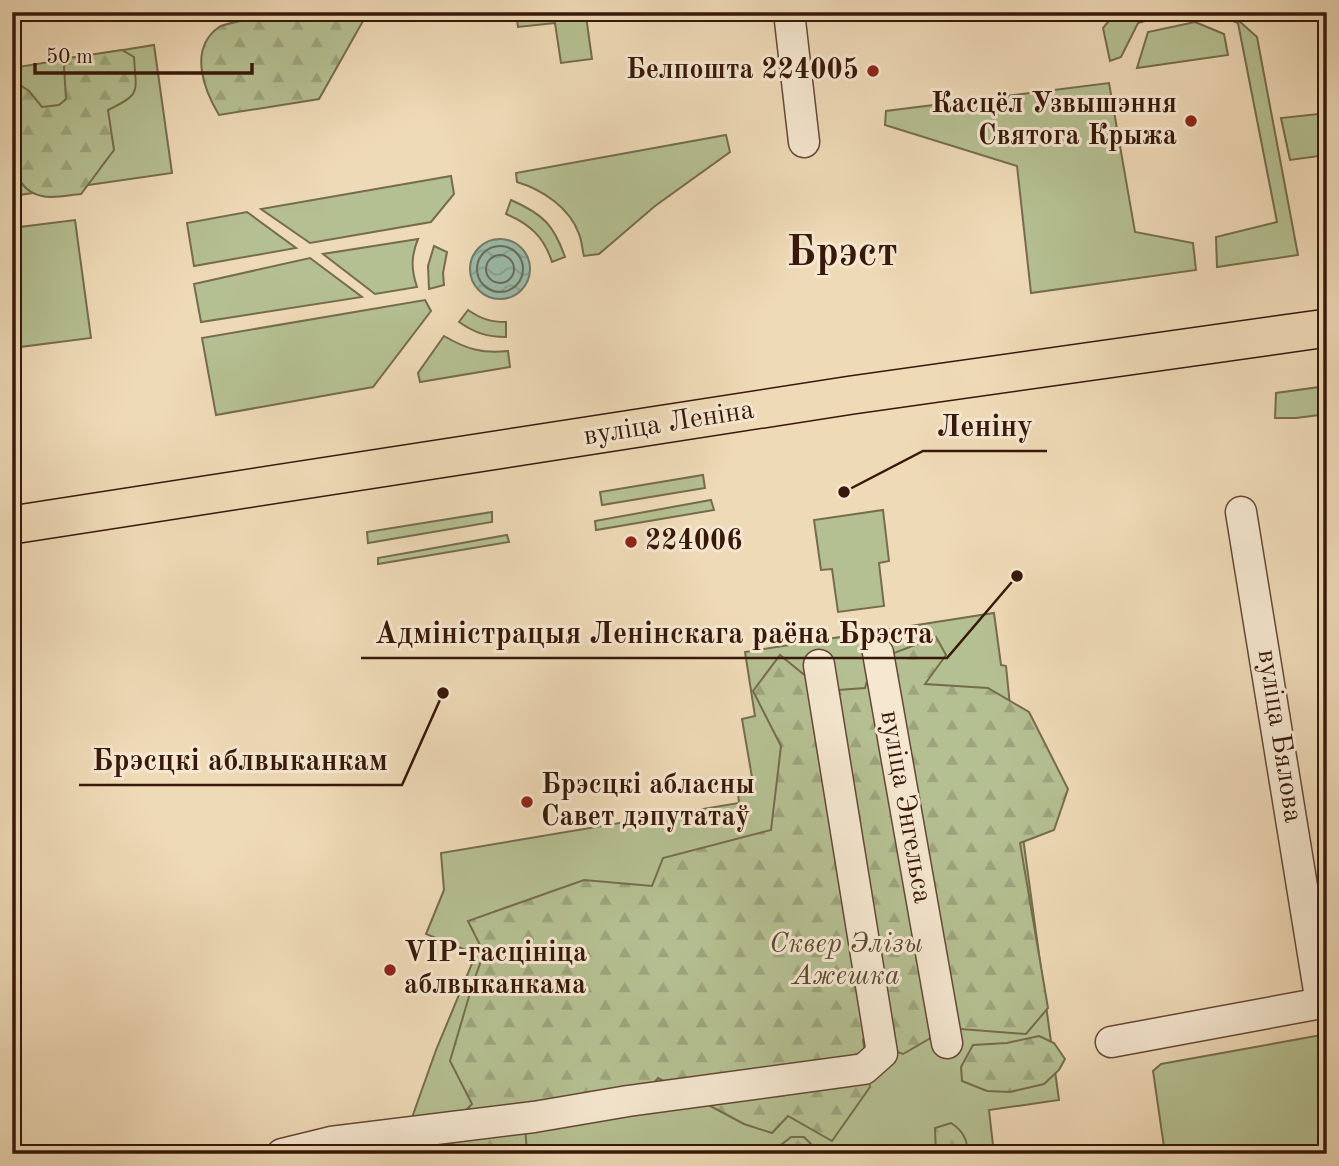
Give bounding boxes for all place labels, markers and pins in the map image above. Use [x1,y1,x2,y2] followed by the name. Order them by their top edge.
[626,57,859,85] place label: Белпошта 224005
[865,63,881,79] marker: Белпошта 224005
[931,90,1177,151] place label: Касцёл Узвышэння Святога Крыжа
[1183,113,1199,129] marker: Касцёл Узвышэння Святога Крыжа
[923,400,1047,451] callout: Леніну
[645,528,742,556] place label: 224006
[623,534,639,550] marker: 224006
[361,607,947,658] callout: Адміністрацыя Ленінскага раёна Брэста
[79,734,402,785] callout: Брэсцкі аблвыканкам
[541,771,755,832] place label: Брэсцкі абласны Савет дэпутатаў
[519,794,535,810] marker: Брэсцкі абласны Савет дэпутатаў
[404,939,587,1000] place label: VIP-гасцініца аблвыканкама
[382,962,398,978] marker: VIP-гасцініца аблвыканкама

